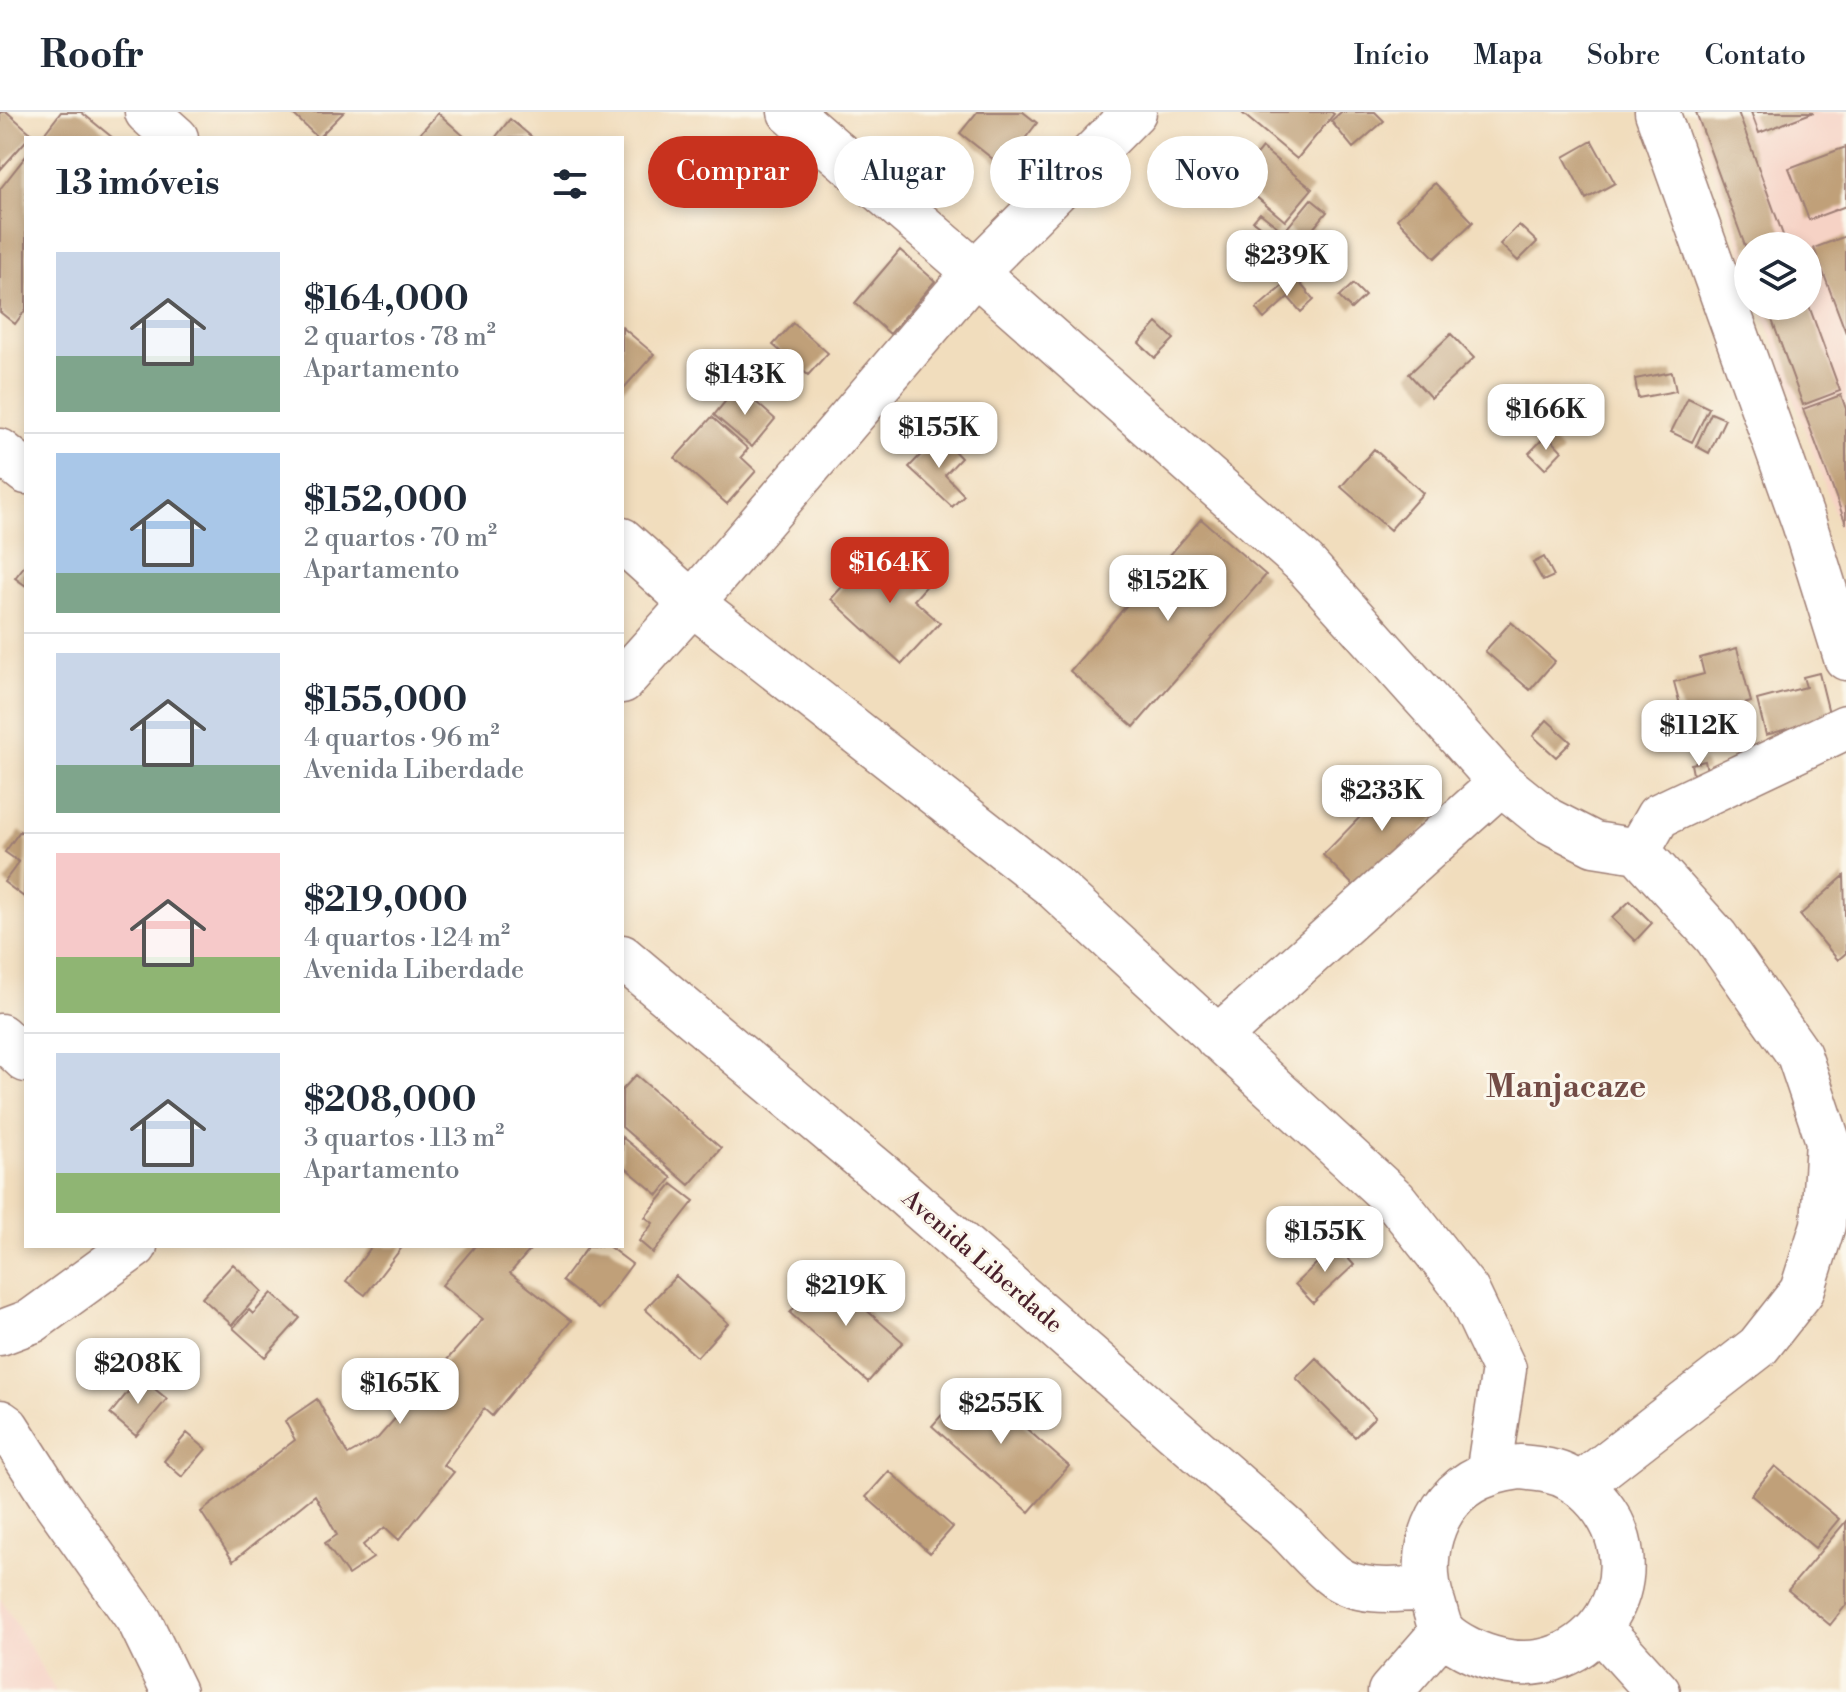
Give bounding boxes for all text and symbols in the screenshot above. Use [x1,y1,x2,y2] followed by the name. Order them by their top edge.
[40,32,144,79] text: Roofr
[1354,38,1429,73] text: Início
[1473,38,1543,73] text: Mapa
[1587,38,1660,73] text: Sobre
[1704,38,1806,73] text: Contato
[648,136,818,208] chip: Comprar
[834,136,974,208] chip: Alugar
[990,136,1131,208] chip: Filtros
[1147,136,1268,208] chip: Novo
[548,162,592,206] icon: filters
[56,163,219,205] text: 13 imóveis
[1231,230,1343,298] pin: $239K
[1734,232,1822,320] map controls
[1734,232,1822,320] button: layers
[1245,240,1329,272] text: $239K
[304,279,469,321] text: $164,000
[120,284,216,380] icon: home
[304,321,496,353] text: 2 quartos · 78 m²
[689,349,801,417] pin: $143K
[304,353,460,385] text: Apartamento
[705,359,785,391] text: $143K
[1490,384,1602,452] pin: $166K
[1506,394,1586,426] text: $166K
[883,402,995,470] pin: $155K
[898,412,980,444] text: $155K
[304,480,467,522] text: $152,000
[120,485,216,581] icon: home
[304,522,497,554] text: 2 quartos · 70 m²
[834,537,946,605] pin: $164K
[849,547,931,579] text: $164K
[304,554,460,586] text: Apartamento
[1112,555,1224,623] pin: $152K
[1127,565,1209,597] text: $152K
[304,680,467,722] text: $155,000
[120,685,216,781] icon: home
[1643,700,1755,768] pin: $112K
[1659,710,1739,742] text: $112K
[304,722,500,754] text: 4 quartos · 96 m²
[304,754,524,786] text: Avenida Liberdade
[1326,765,1438,833] pin: $233K
[1340,775,1424,807] text: $233K
[304,880,468,922] text: $219,000
[120,885,216,981] icon: home
[304,922,510,954] text: 4 quartos · 124 m²
[304,954,524,986] text: Avenida Liberdade
[1486,1067,1646,1107] district label: Manjacaze
[304,1080,476,1122] text: $208,000
[120,1085,216,1181] icon: home
[304,1122,504,1154] text: 3 quartos · 113 m²
[304,1154,460,1186] text: Apartamento
[895,1183,1069,1340] street label: Avenida Liberdade
[1269,1206,1381,1274] pin: $155K
[1284,1216,1366,1248] text: $155K
[790,1260,902,1328] pin: $219K
[805,1270,887,1302] text: $219K
[82,1338,194,1406] pin: $208K
[94,1348,182,1380] text: $208K
[344,1358,456,1426] pin: $165K
[360,1368,440,1400] text: $165K
[945,1378,1057,1446] pin: $255K
[958,1388,1044,1420] text: $255K

